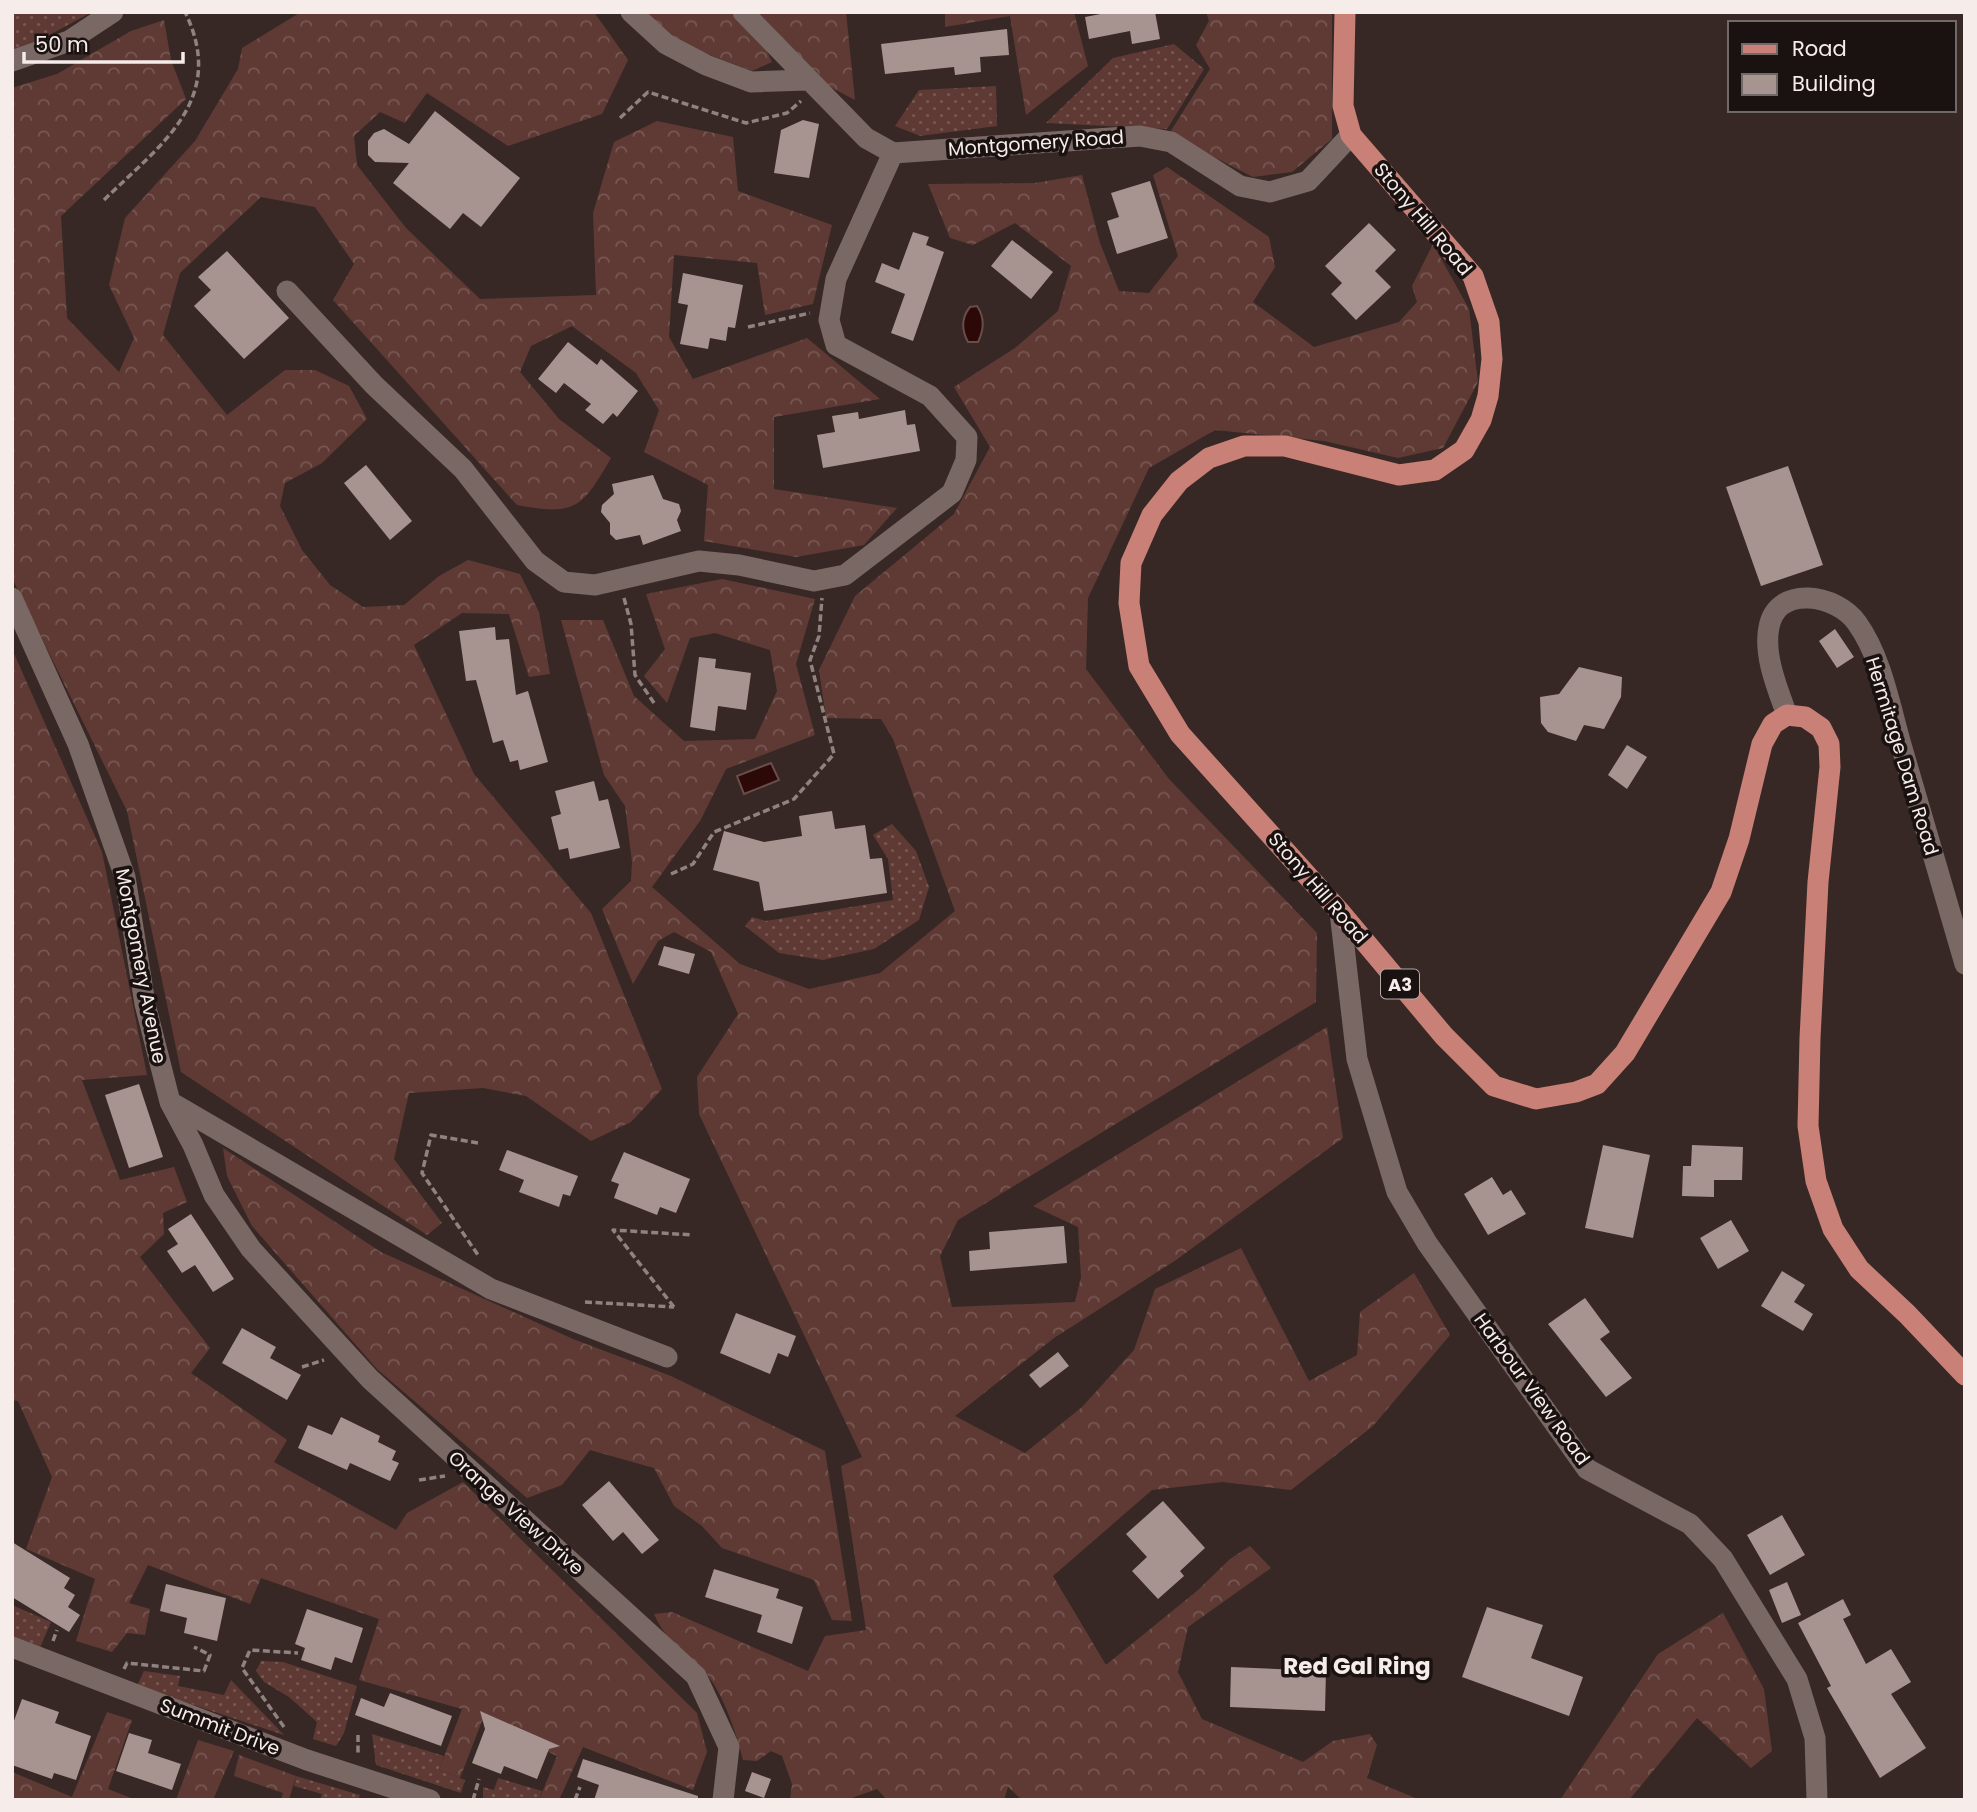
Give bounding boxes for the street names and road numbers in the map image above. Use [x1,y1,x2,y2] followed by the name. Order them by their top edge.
[947,123,1125,163] street label: Montgomery Road
[1368,157,1478,281] street label: Stony Hill Road
[1859,654,1945,858] street label: Hermitage Dam Road
[1262,826,1374,950] street label: Stony Hill Road
[109,866,173,1066] street label: Montgomery Avenue
[1381,970,1419,999] road number: A3
[1468,1308,1596,1470] street label: Harbour View Road
[442,1445,590,1581] street label: Orange View Drive
[156,1692,284,1762] street label: Summit Drive

